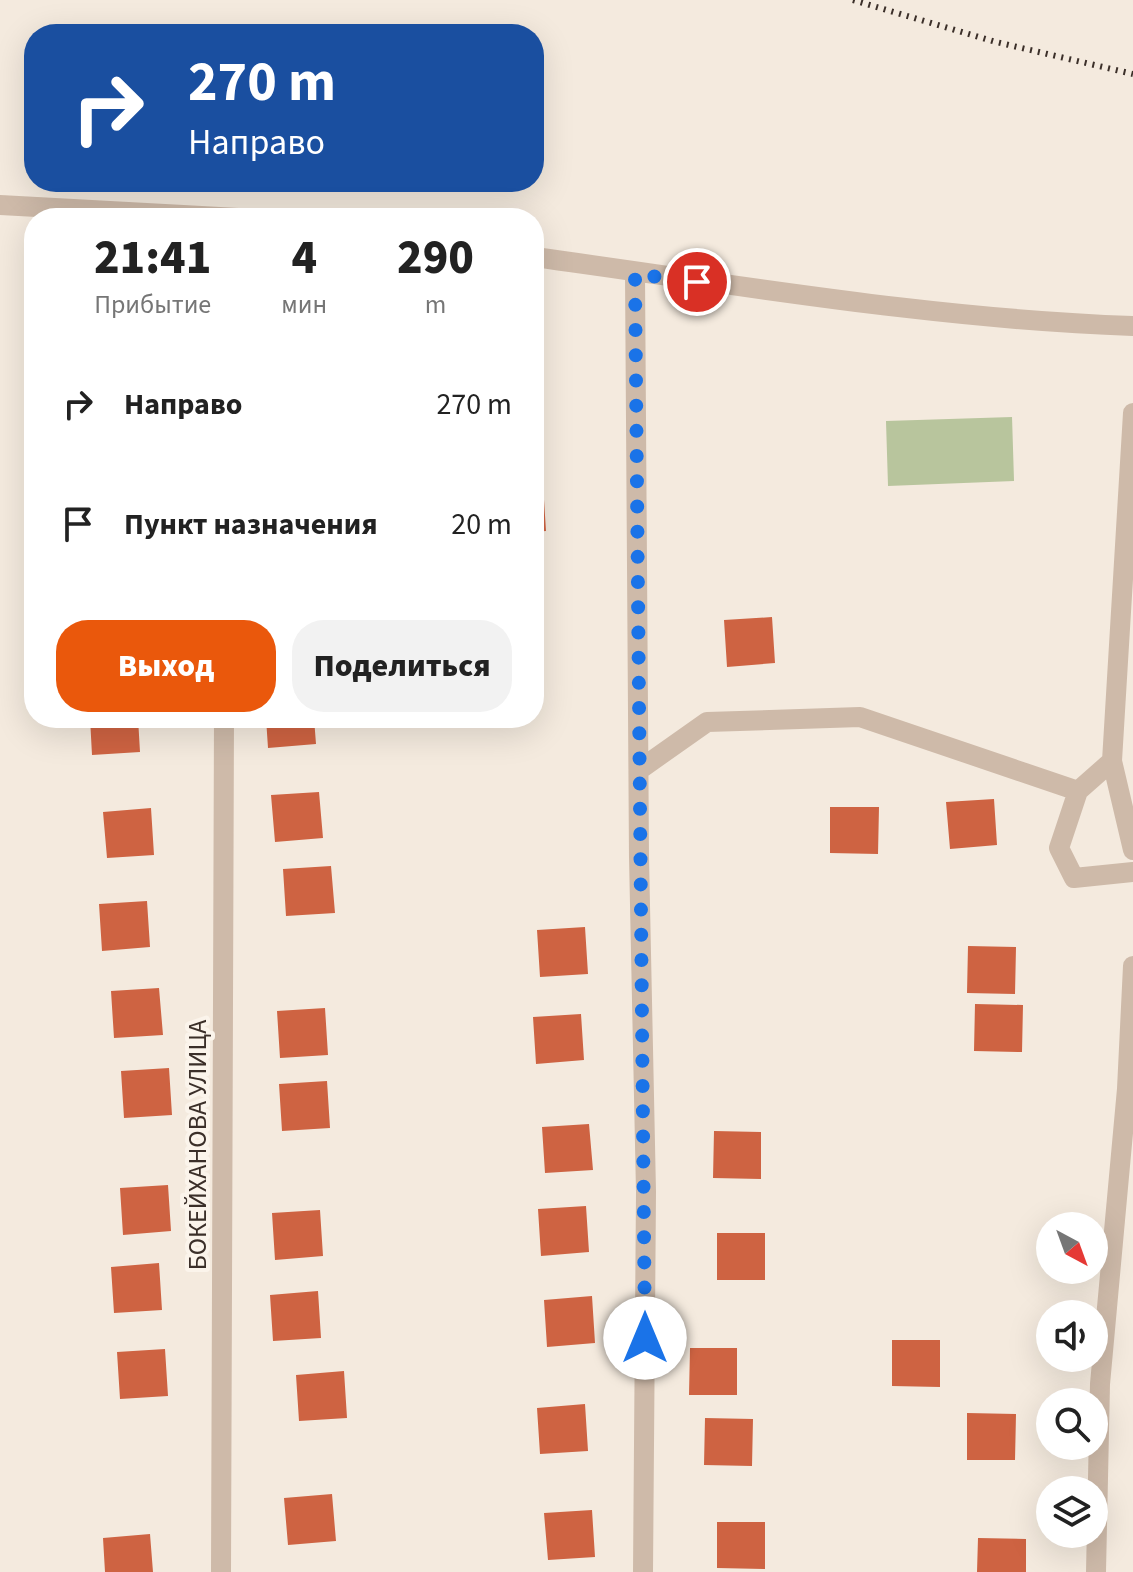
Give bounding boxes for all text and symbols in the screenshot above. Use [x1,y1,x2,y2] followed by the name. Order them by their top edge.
[188,43,336,122] text: 270 m
[56,56,160,160] icon: right
[188,117,325,168] text: Направо
[94,224,211,292] text: 21:41
[291,224,317,292] text: 4
[397,224,474,292] text: 290
[663,248,731,316] pin
[675,260,719,304] icon: arrive
[94,286,211,323] text: Прибытие
[281,286,327,323] text: мин
[425,286,446,323] text: m
[56,382,100,426] icon: right
[124,383,242,426] text: Направо
[436,383,512,426] text: 270 m
[56,502,100,546] icon: arrive
[124,503,378,546] text: Пункт назначения
[451,503,512,546] text: 20 m
[56,620,276,712] button: Выход
[292,620,512,712] button: Поделиться
[179,1019,216,1270] street label: БОКЕЙХАНОВА УЛИЦА
[1036,1212,1108,1284] north arrow
[1036,1212,1108,1548] map controls
[603,1296,687,1380] position arrow
[1036,1300,1108,1372] button: sound
[1036,1388,1108,1460] button: search
[1036,1476,1108,1548] button: layers

